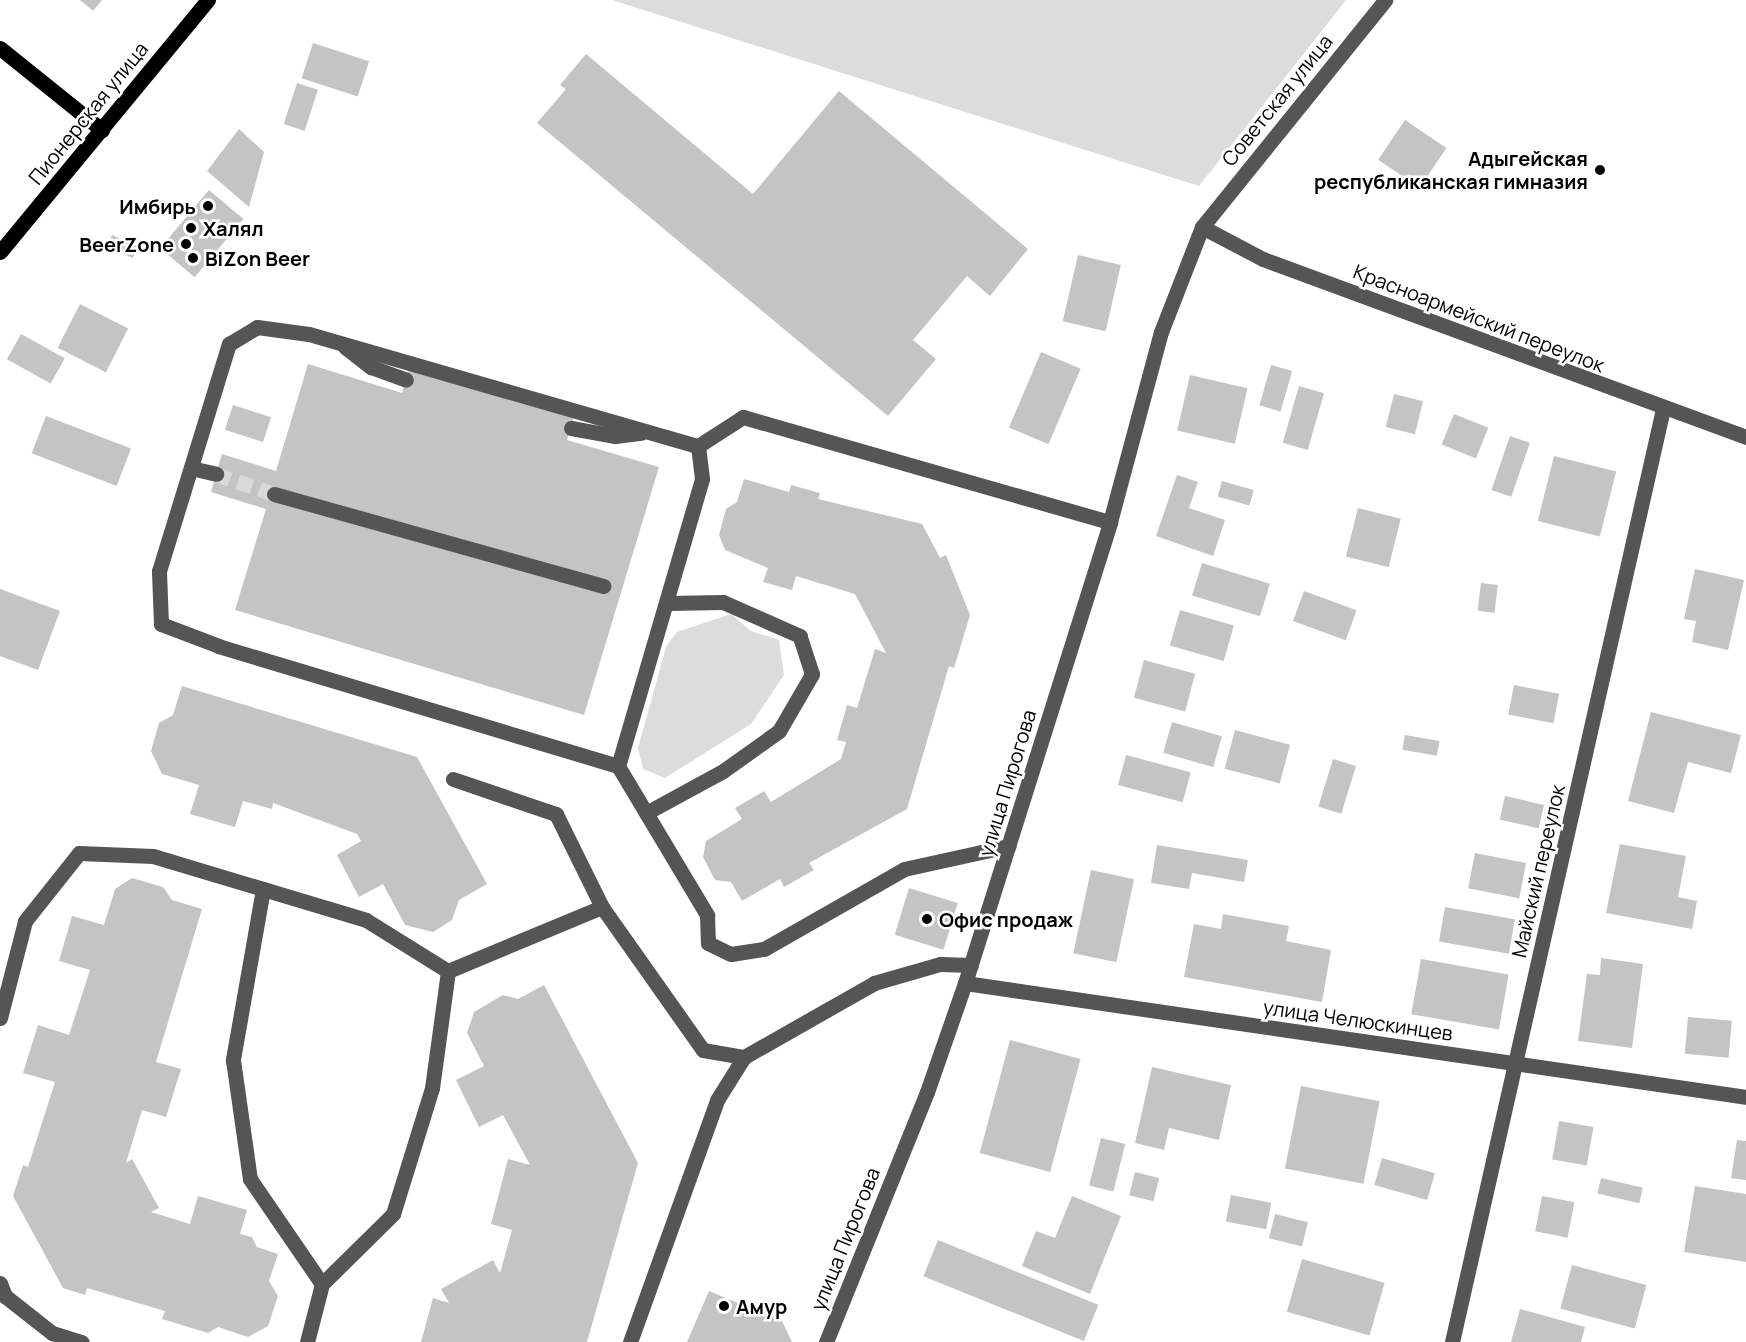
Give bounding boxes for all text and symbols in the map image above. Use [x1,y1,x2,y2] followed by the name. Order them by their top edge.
[1217,30,1337,170] street label: Советская улица
[23,37,153,189] street label: Пионерская улица
[1314,146,1588,193] place label: Адыгейская республиканская гимназия
[1593,163,1607,177] marker: Адыгейская республиканская гимназия
[119,194,196,218] place label: Имбирь
[201,199,215,213] marker: Имбирь
[203,216,263,240] place label: Халял
[184,221,198,235] marker: Халял
[79,232,174,256] place label: BeerZone
[179,237,193,251] marker: BeerZone
[205,246,310,270] place label: BiZon Beer
[186,251,200,265] marker: BiZon Beer
[1350,259,1608,377] street label: Красноармейский переулок
[973,707,1041,859] street label: улица Пирогова
[1506,782,1570,960] street label: Майский переулок
[939,907,1073,931] place label: Офис продаж
[920,912,934,926] marker: Офис продаж
[1262,995,1454,1045] street label: улица Челюскинцев
[805,1164,885,1314] street label: улица Пирогова
[736,1294,787,1318] place label: Амур
[717,1299,731,1313] marker: Амур

